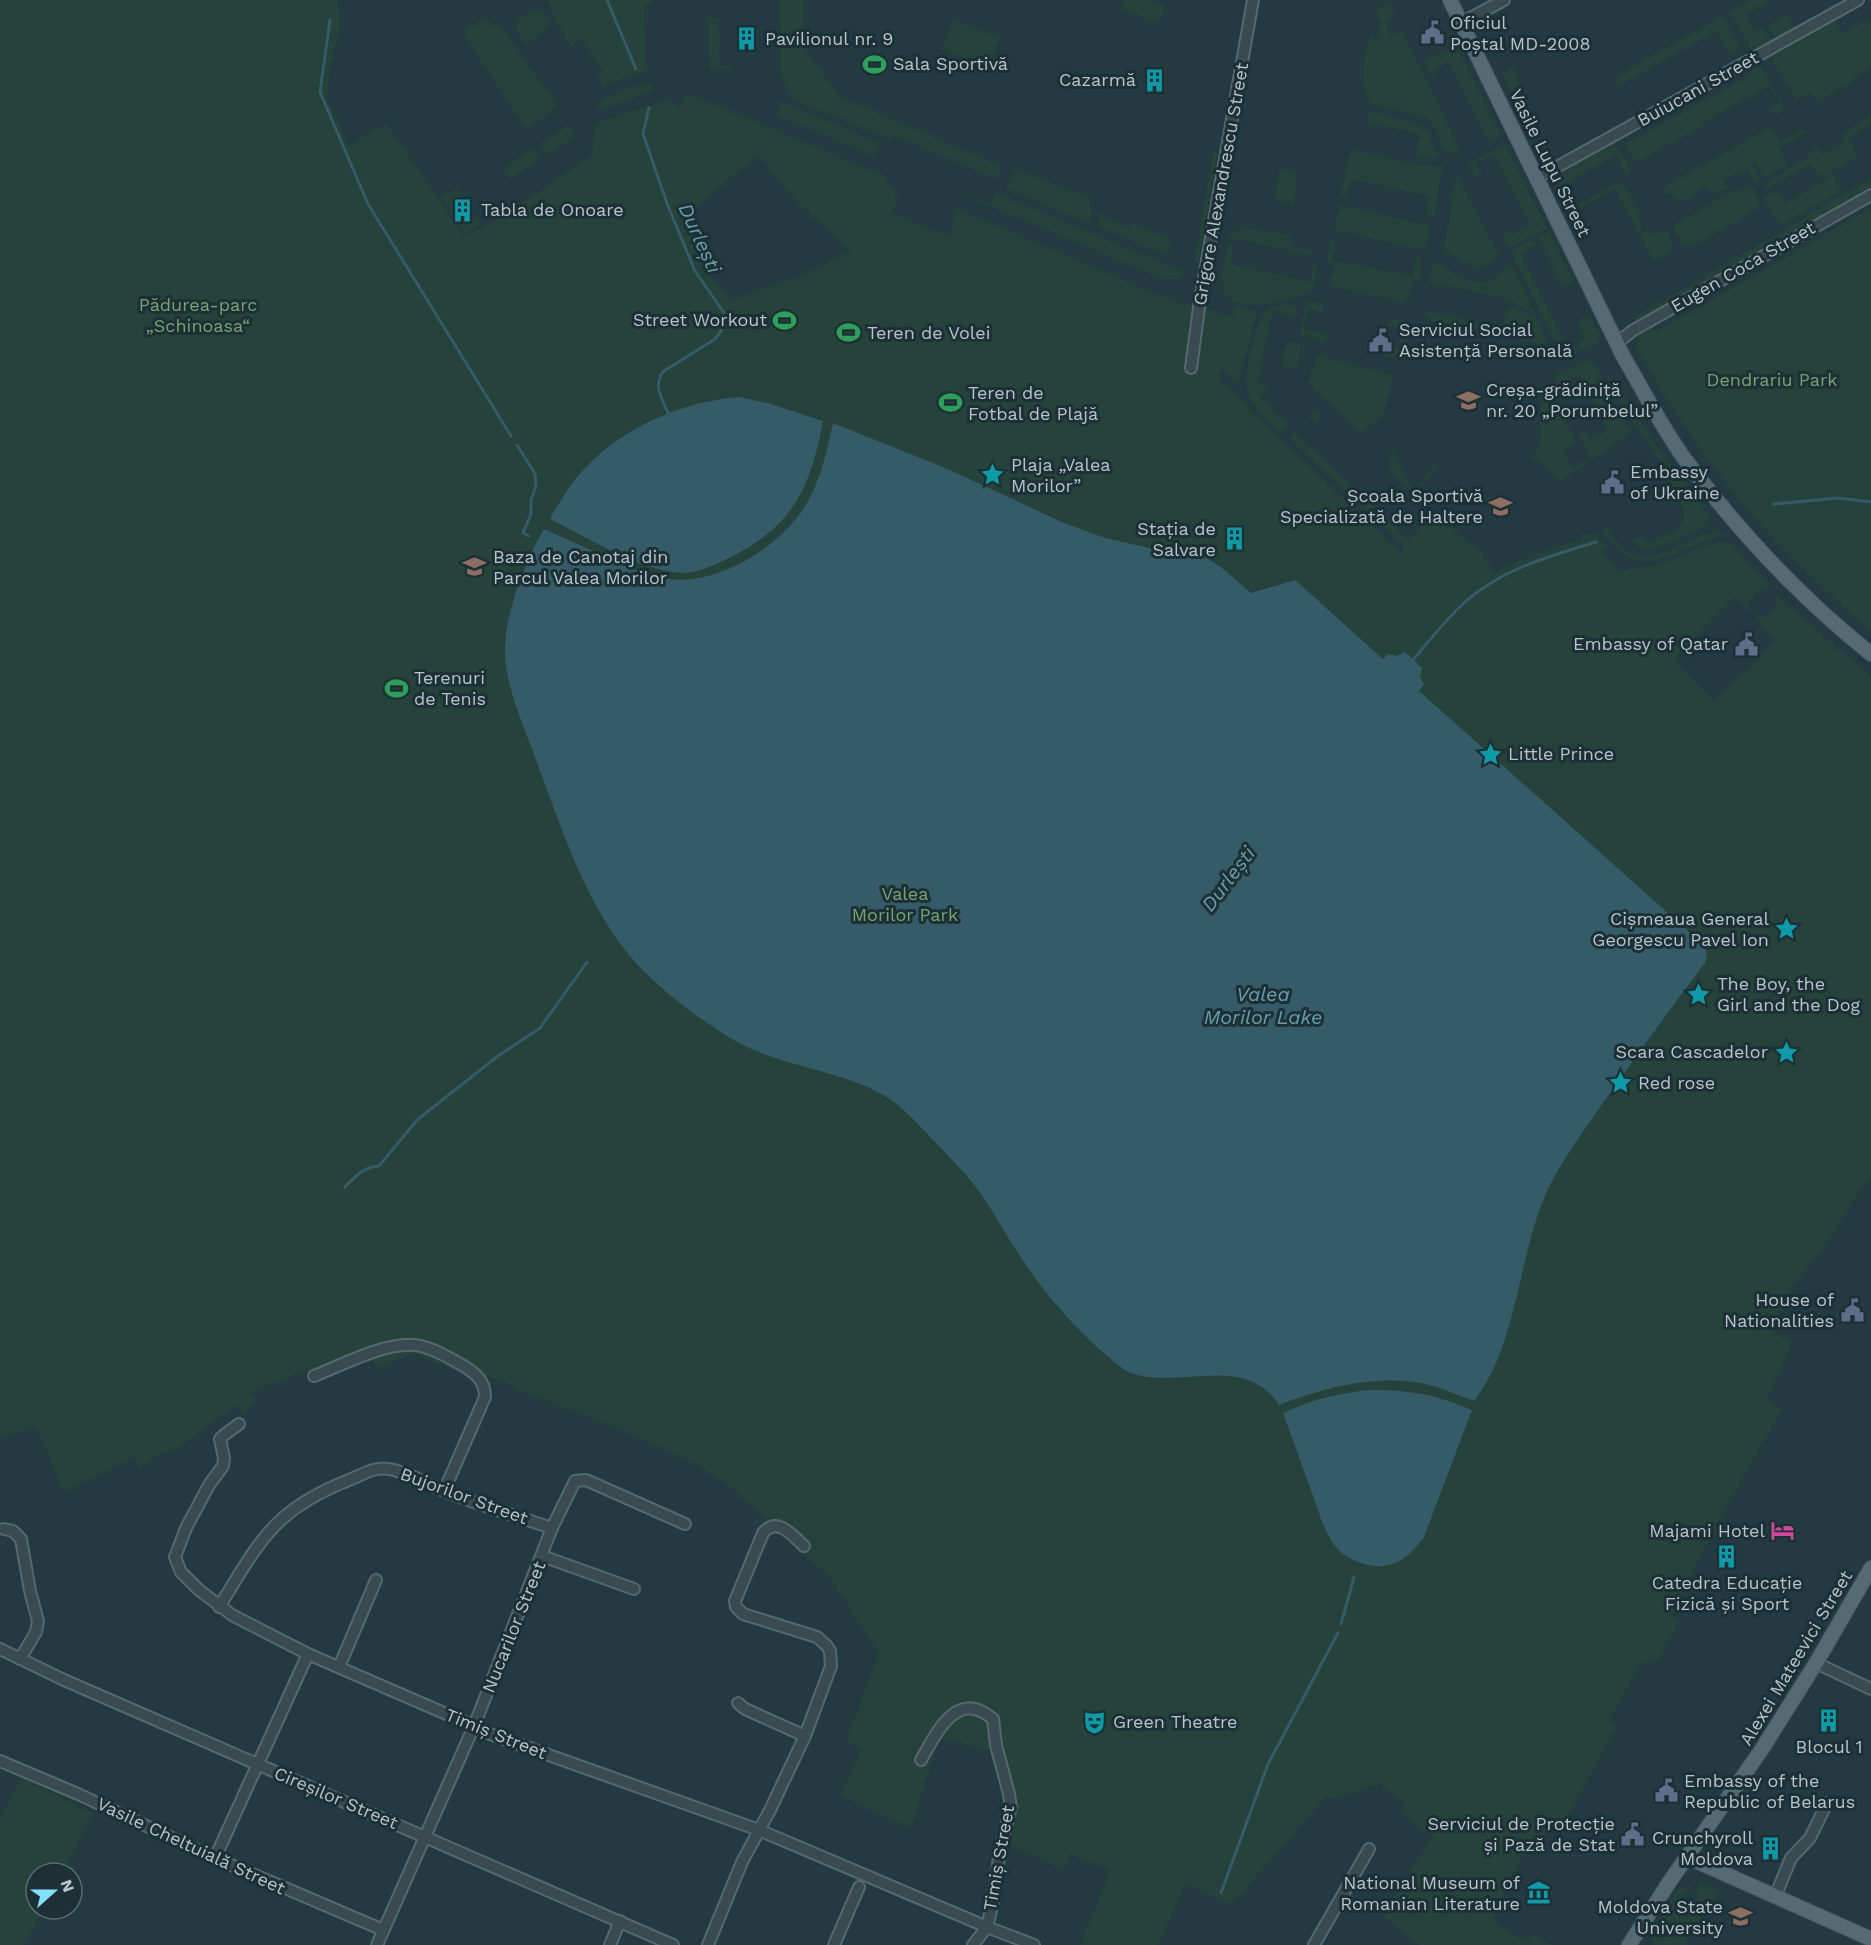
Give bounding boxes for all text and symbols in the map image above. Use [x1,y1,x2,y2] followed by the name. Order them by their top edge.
[1450,12,1591,54] place label: Oficiul Poștal MD-2008
[1419,20,1445,46] public building icon: Oficiul Poștal MD-2008
[734,26,760,52] building icon: Pavilionul nr. 9
[765,28,893,49] place label: Pavilionul nr. 9
[1634,46,1762,131] street label: Buiucani Street
[862,51,888,77] sports icon: Sala Sportivă
[893,53,1008,74] place label: Sala Sportivă
[1189,60,1252,307] street label: Grigore Alexandrescu Street
[1141,67,1167,93] building icon: Cazarmă
[1059,69,1136,90] place label: Cazarmă
[1506,86,1595,240] street label: Vasile Lupu Street
[450,197,476,223] building icon: Tabla de Onoare
[481,199,624,220] place label: Tabla de Onoare
[673,199,727,278] water label: Durlești
[1667,217,1819,316] street label: Eugen Coca Street
[139,294,257,336] park label: Pădurea-parc „Schinoasa“
[772,307,798,333] sports icon: Street Workout
[633,309,767,330] place label: Street Workout
[1399,319,1572,361] place label: Serviciul Social Asistență Personală
[836,320,862,346] sports icon: Teren de Volei
[867,322,991,343] place label: Teren de Volei
[1368,327,1394,353] public building icon: Serviciul Social Asistență Personală
[1706,369,1838,390] park label: Dendrariu Park
[1486,379,1658,421] place label: Creșa-grădiniță nr. 20 „Porumbelul”
[968,382,1098,424] place label: Teren de Fotbal de Plajă
[1455,387,1481,413] school or university icon: Creșa-grădiniță nr. 20 „Porumbelul”
[937,390,963,416] sports icon: Teren de Fotbal de Plajă
[1011,454,1111,496] place label: Plaja „Valea Morilor”
[1630,461,1720,503] place label: Embassy of Ukraine
[980,462,1006,488] place icon: Plaja „Valea Morilor”
[1599,469,1625,495] public building icon: Embassy of Ukraine
[1280,485,1483,527] place label: Școala Sportivă Specializată de Haltere
[1488,493,1514,519] school or university icon: Școala Sportivă Specializată de Haltere
[1137,518,1216,560] place label: Stația de Salvare
[1221,526,1247,552] building icon: Stația de Salvare
[493,546,668,588] place label: Baza de Canotaj din Parcul Valea Morilor
[462,554,488,580] school or university icon: Baza de Canotaj din Parcul Valea Morilor
[1733,631,1759,657] public building icon: Embassy of Qatar
[1573,633,1728,654] place label: Embassy of Qatar
[414,667,486,709] place label: Terenuri de Tenis
[383,675,409,701] sports icon: Terenuri de Tenis
[1477,741,1503,767] place icon: Little Prince
[1508,743,1614,764] place label: Little Prince
[1196,841,1260,916] water label: Durlești
[852,883,958,925] park label: Valea Morilor Park
[1592,908,1769,950] place label: Cișmeaua General Georgescu Pavel Ion
[1774,916,1800,942] place icon: Cișmeaua General Georgescu Pavel Ion
[1717,973,1861,1015] place label: The Boy, the Girl and the Dog
[1686,981,1712,1007] place icon: The Boy, the Girl and the Dog
[1204,982,1322,1029] water label: Valea Morilor Lake
[1773,1039,1799,1065] place icon: Scara Cascadelor
[1616,1041,1768,1062] place label: Scara Cascadelor
[1607,1070,1633,1096] place icon: Red rose
[1638,1072,1715,1093] place label: Red rose
[1724,1289,1834,1331] place label: House of Nationalities
[1839,1297,1865,1323] public building icon: House of Nationalities
[398,1463,531,1528] street label: Bujorilor Street
[1770,1518,1796,1544] hotel icon: Majami Hotel
[1649,1520,1765,1541] place label: Majami Hotel
[1714,1544,1740,1570] building icon: Catedra Educație Fizică și Sport
[478,1557,550,1696] street label: Nucarilor Street
[1735,1566,1856,1749] street label: Alexei Mateevici Street
[1652,1572,1802,1614] place label: Catedra Educație Fizică și Sport
[443,1704,550,1764] street label: Timiș Street
[1816,1708,1842,1734] building icon: Blocul 1
[1082,1709,1108,1735] theatre icon: Green Theatre
[1113,1711,1238,1732] place label: Green Theatre
[1796,1736,1862,1757] place label: Blocul 1
[271,1762,402,1833] street label: Cireșilor Street
[1684,1770,1855,1812] place label: Embassy of the Republic of Belarus
[1653,1778,1679,1804] public building icon: Embassy of the Republic of Belarus
[94,1793,289,1899] street label: Vasile Cheltuială Street
[979,1803,1018,1912] street label: Timiș Street
[1427,1813,1615,1855] place label: Serviciul de Protecție și Pază de Stat
[1620,1821,1646,1847] public building icon: Serviciul de Protecție și Pază de Stat
[1652,1827,1753,1869] place label: Crunchyroll Moldova
[1758,1835,1784,1861] building icon: Crunchyroll Moldova
[24,1861,84,1921] north arrow
[1340,1872,1520,1914] place label: National Museum of Romanian Literature
[57,1877,79,1895] text: N
[1525,1880,1551,1906] museum icon: National Museum of Romanian Literature
[1598,1896,1724,1938] place label: Moldova State University
[1728,1904,1754,1930] school or university icon: Moldova State University

